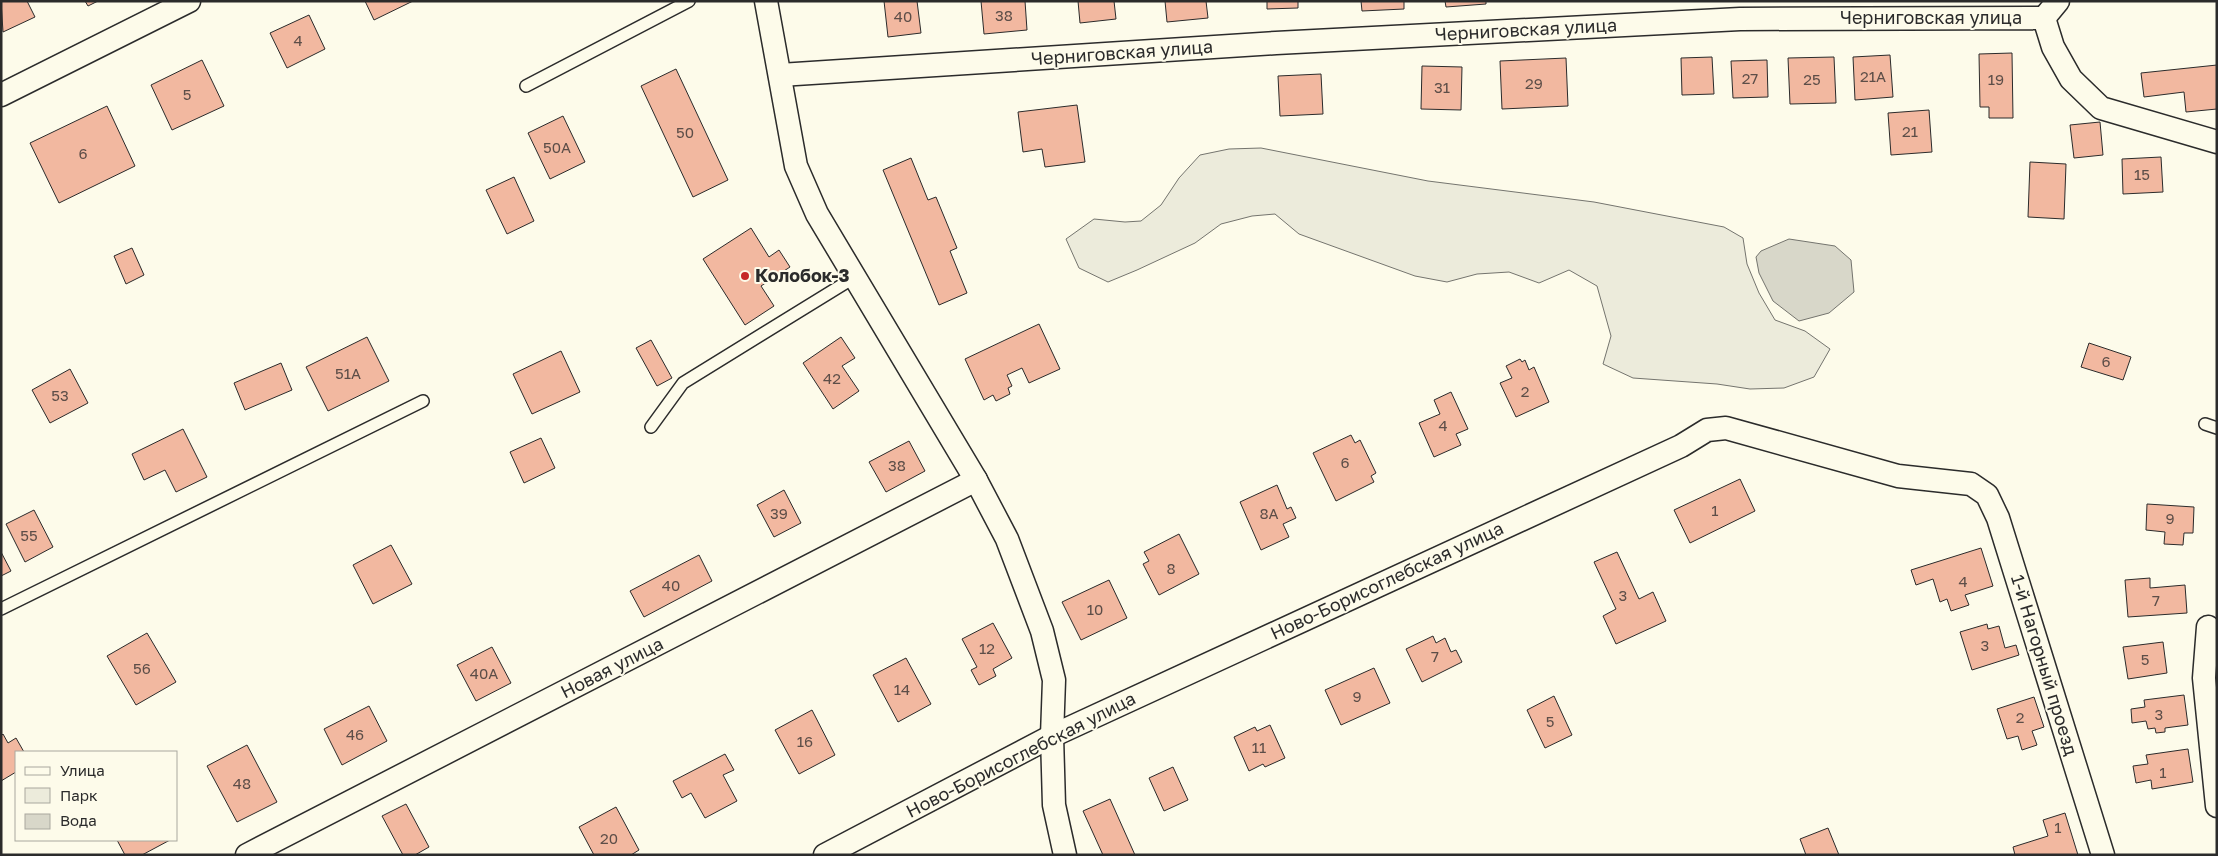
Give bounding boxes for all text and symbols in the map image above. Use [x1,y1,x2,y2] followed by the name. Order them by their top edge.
[995,6,1013,24] house number: 38
[1840,6,2022,28] street label: Черниговская улица
[894,7,912,25] house number: 40
[1434,13,1618,45] street label: Черниговская улица
[293,31,303,49] house number: 4
[1030,35,1214,69] street label: Черниговская улица
[1860,67,1886,85] house number: 21А
[1742,69,1758,87] house number: 27
[1803,70,1821,88] house number: 25
[1988,70,2004,88] house number: 19
[1525,74,1543,92] house number: 29
[1434,78,1450,96] house number: 31
[183,85,191,103] house number: 5
[1902,122,1918,140] house number: 21
[676,123,694,141] house number: 50
[543,138,571,156] house number: 50А
[78,144,88,162] house number: 6
[2134,165,2150,183] house number: 15
[755,264,849,286] place label: Колобок-3
[739,270,751,282] marker: Колобок-3
[2101,352,2111,370] house number: 6
[335,364,361,382] house number: 51А
[823,369,841,387] house number: 42
[1521,382,1529,400] house number: 2
[51,386,69,404] house number: 53
[1438,416,1448,434] house number: 4
[1340,453,1350,471] house number: 6
[888,456,906,474] house number: 38
[1711,501,1719,519] house number: 1
[770,504,788,522] house number: 39
[1259,504,1279,522] house number: 8А
[2165,509,2175,527] house number: 9
[1267,516,1507,644] street label: Ново-Борисоглебская улица
[20,526,38,544] house number: 55
[1166,559,1176,577] house number: 8
[1958,572,1968,590] house number: 4
[2007,572,2083,758] street label: 1-й Нагорный проезд
[662,576,680,594] house number: 40
[1619,586,1627,604] house number: 3
[2152,591,2160,609] house number: 7
[1087,600,1103,618] house number: 10
[557,632,667,702] street label: Новая улица
[1981,636,1989,654] house number: 3
[979,639,995,657] house number: 12
[1431,647,1439,665] house number: 7
[2141,650,2149,668] house number: 5
[133,659,151,677] house number: 56
[470,664,498,682] house number: 40А
[894,680,910,698] house number: 14
[902,687,1139,822] street label: Ново-Борисоглебская улица
[1352,687,1362,705] house number: 9
[2155,705,2163,723] house number: 3
[2016,708,2024,726] house number: 2
[1546,712,1554,730] house number: 5
[346,725,364,743] house number: 46
[797,732,813,750] house number: 16
[1252,738,1266,756] house number: 11
[15,751,178,841] legend
[60,761,105,779] text: Улица
[2159,763,2167,781] house number: 1
[233,774,251,792] house number: 48
[60,786,98,804] text: Парк
[60,811,97,829] text: Вода
[2054,818,2062,836] house number: 1
[600,829,618,847] house number: 20

